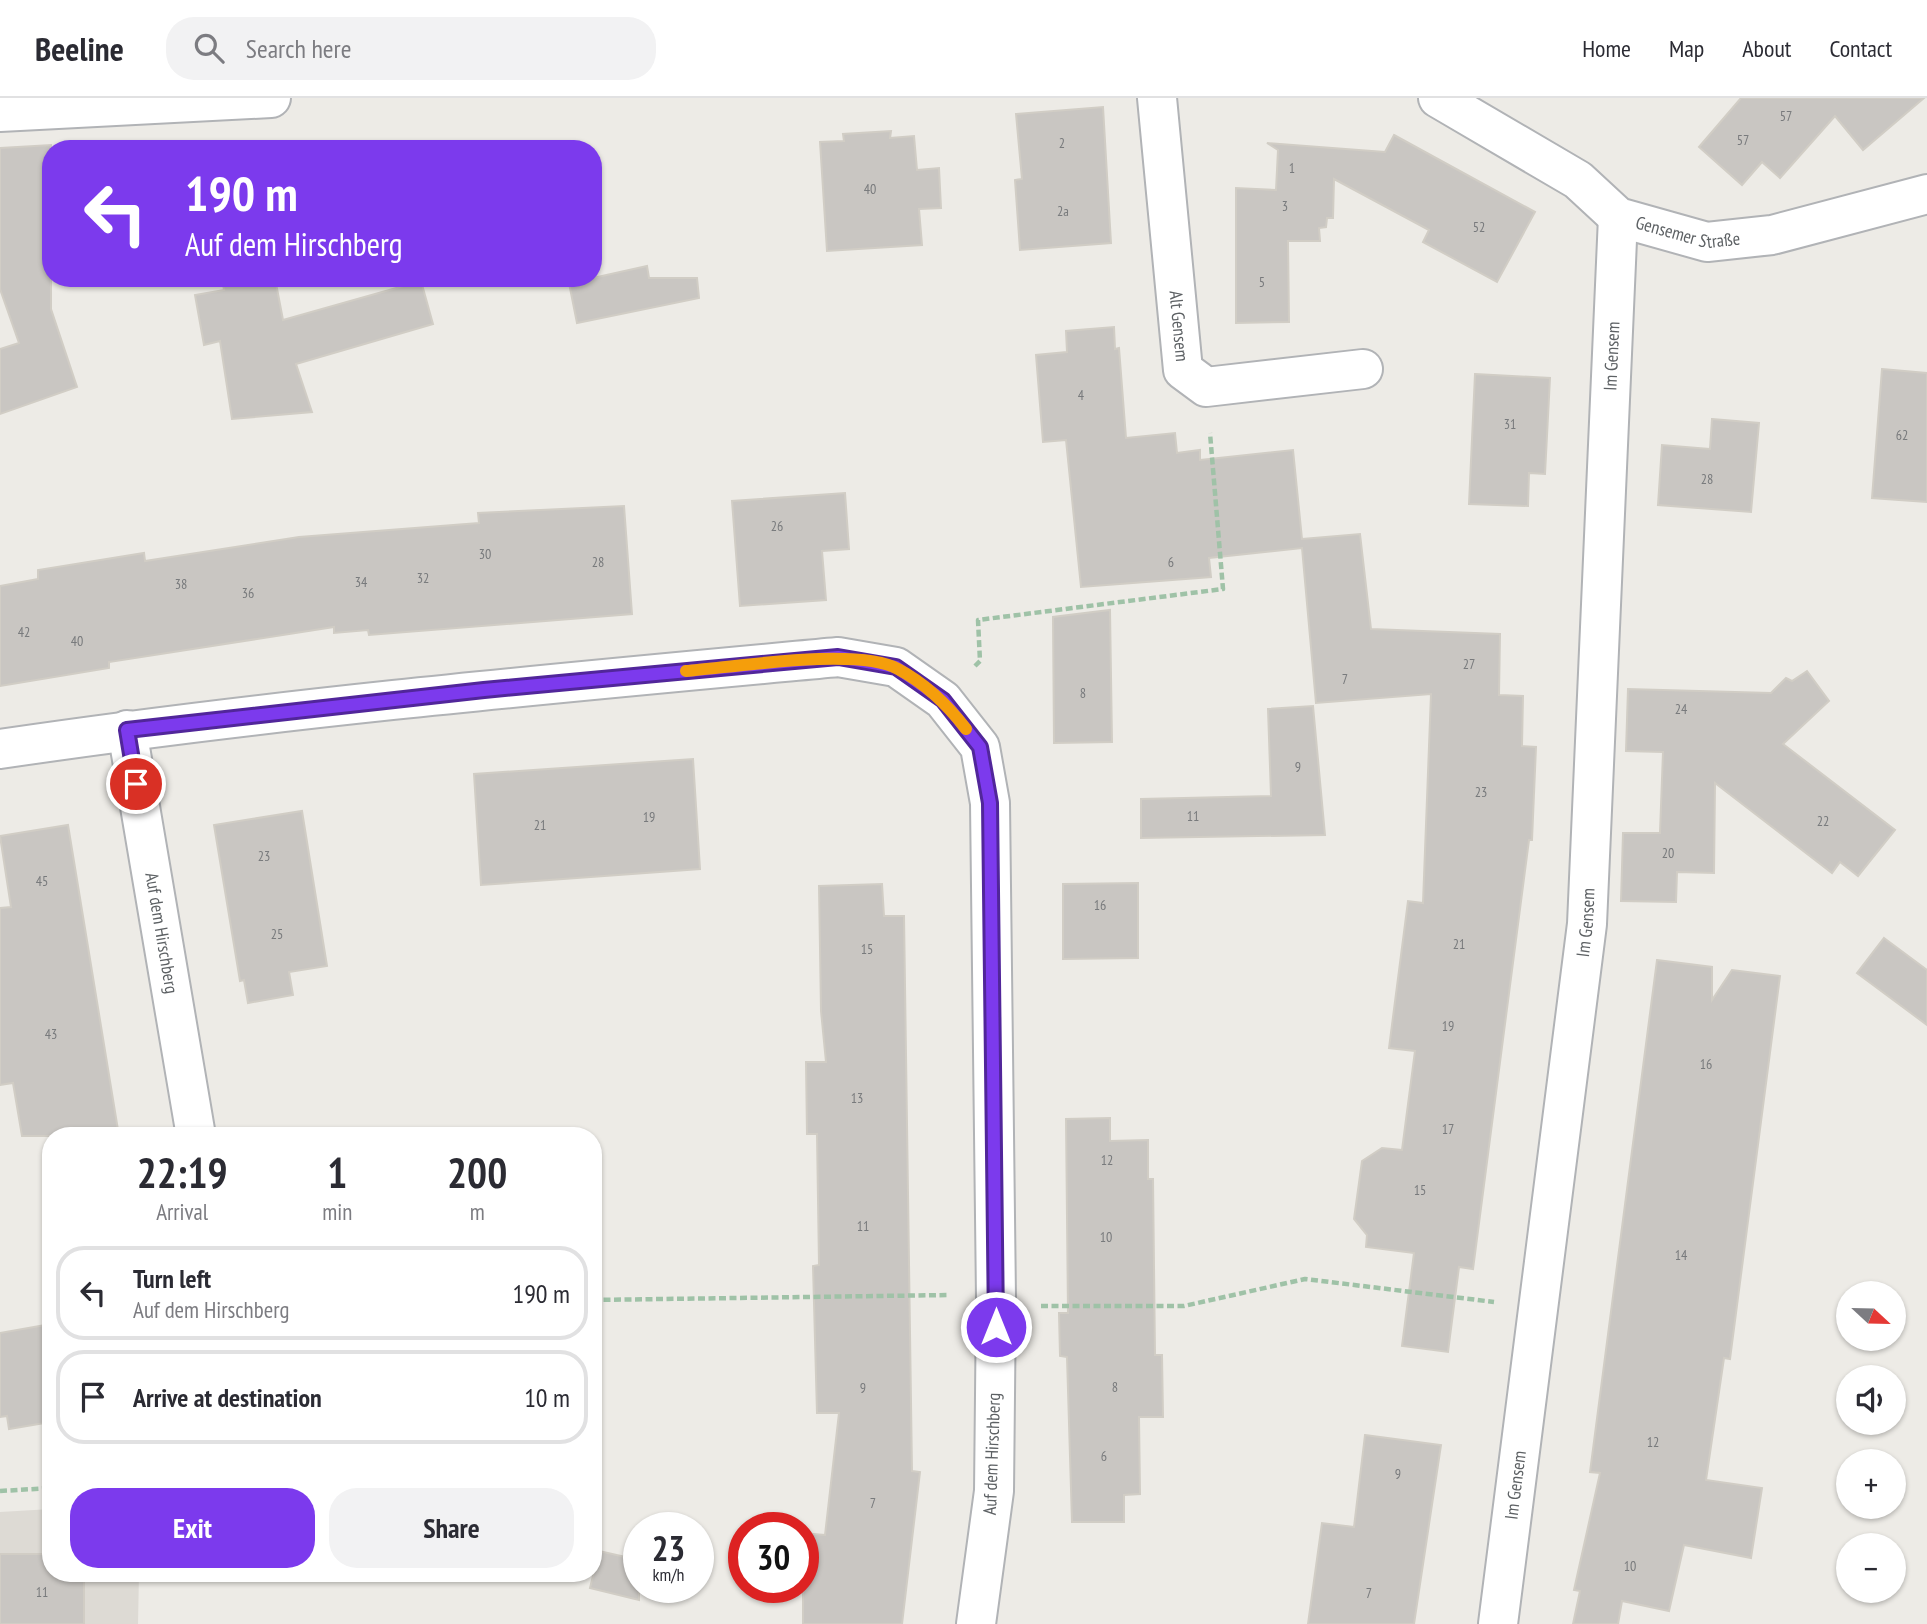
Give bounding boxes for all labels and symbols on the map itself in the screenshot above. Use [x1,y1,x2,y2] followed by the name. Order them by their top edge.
[1780,107,1792,125] house number: 57
[1737,131,1749,149] house number: 57
[1059,134,1065,152] house number: 2
[1289,159,1295,177] house number: 1
[864,180,876,198] house number: 40
[1282,197,1288,215] house number: 3
[1057,202,1069,220] house number: 2a
[1633,211,1741,253] street label: Gensemer Straße
[1473,218,1485,236] house number: 52
[1259,273,1265,291] house number: 5
[1164,290,1194,362] street label: Alt Gensem
[1598,321,1624,391] street label: Im Gensem
[1078,386,1085,404] house number: 4
[1504,415,1516,433] house number: 31
[1896,426,1908,444] house number: 62
[1701,470,1713,488] house number: 28
[771,517,783,535] house number: 26
[479,545,491,563] house number: 30
[592,553,604,571] house number: 28
[1168,553,1174,571] house number: 6
[417,569,429,587] house number: 32
[355,573,368,591] house number: 34
[175,575,187,593] house number: 38
[242,584,254,602] house number: 36
[18,623,30,641] house number: 42
[71,632,83,650] house number: 40
[1463,655,1475,673] house number: 27
[1342,670,1348,688] house number: 7
[1080,684,1086,702] house number: 8
[1675,700,1688,718] house number: 24
[106,754,166,814] pin
[1295,758,1301,776] house number: 9
[1475,783,1487,801] house number: 23
[1187,807,1199,825] house number: 11
[643,808,655,826] house number: 19
[1817,812,1829,830] house number: 22
[534,816,546,834] house number: 21
[1662,844,1674,862] house number: 20
[258,847,270,865] house number: 23
[140,871,184,995] street label: Auf dem Hirschberg
[36,872,48,890] house number: 45
[1571,888,1600,958] street label: Im Gensem
[1094,896,1106,914] house number: 16
[271,925,283,943] house number: 25
[1453,935,1465,953] house number: 21
[861,940,873,958] house number: 15
[1442,1017,1454,1035] house number: 19
[45,1025,57,1043] house number: 43
[1700,1055,1712,1073] house number: 16
[851,1089,863,1107] house number: 13
[1442,1120,1454,1138] house number: 17
[1101,1151,1113,1169] house number: 12
[1414,1181,1426,1199] house number: 15
[857,1217,869,1235] house number: 11
[1100,1228,1112,1246] house number: 10
[1675,1246,1688,1264] house number: 14
[1836,1281,1906,1351] north arrow
[959,1290,1033,1364] position arrow
[1112,1378,1118,1396] house number: 8
[860,1379,866,1397] house number: 9
[978,1392,1005,1516] street label: Auf dem Hirschberg
[1647,1433,1659,1451] house number: 12
[1101,1447,1107,1465] house number: 6
[1499,1449,1531,1521] street label: Im Gensem
[1395,1465,1401,1483] house number: 9
[870,1494,876,1512] house number: 7
[728,1512,819,1603] speed limit sign: 30
[1624,1557,1636,1575] house number: 10
[36,1583,48,1601] house number: 11
[1366,1584,1372,1602] house number: 7

